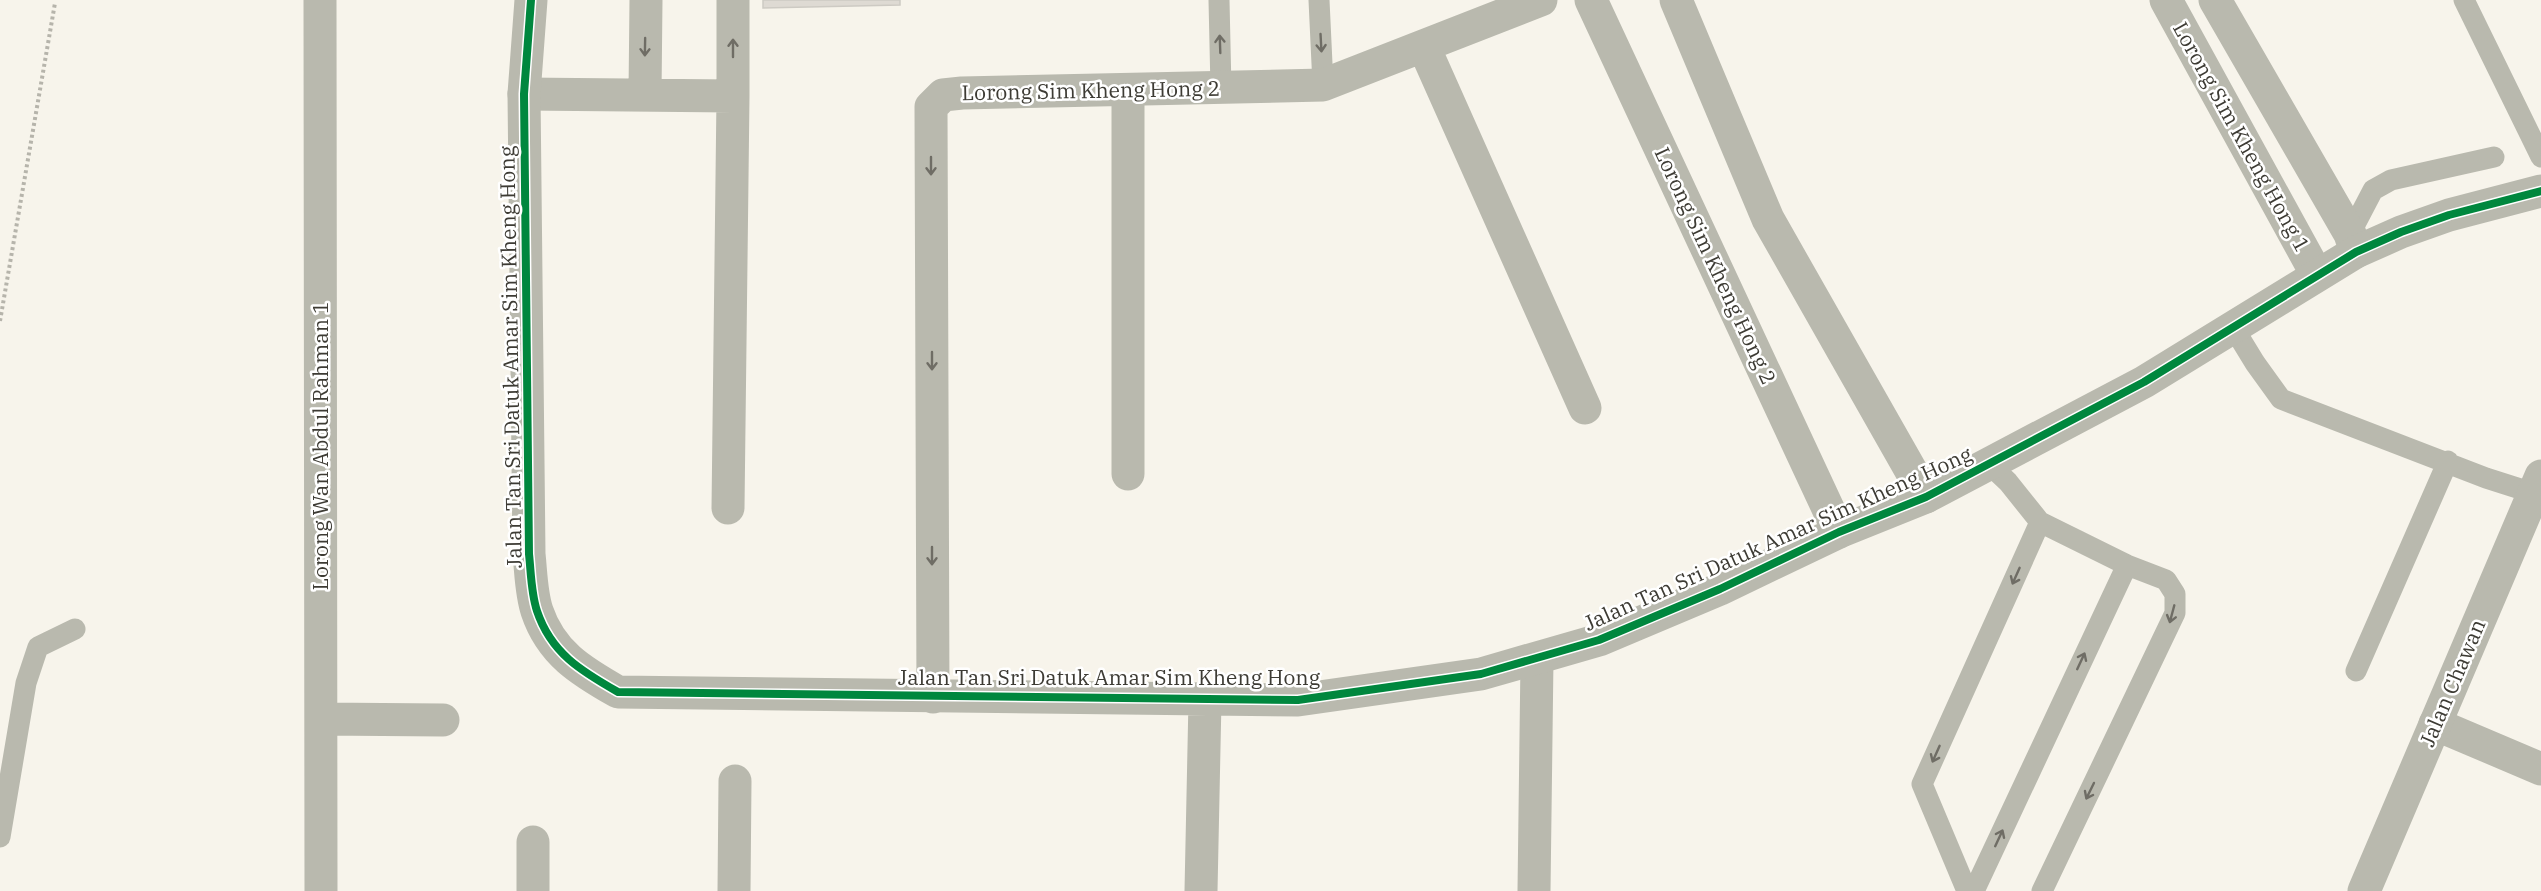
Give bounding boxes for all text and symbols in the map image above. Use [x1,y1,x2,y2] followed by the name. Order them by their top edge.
[2167,17,2317,256] street label: Lorong Sim Kheng Hong 1
[1315,32,1326,52] one-way arrow
[1214,35,1226,55] one-way arrow
[640,36,651,56] one-way arrow
[727,38,739,58] one-way arrow
[961,74,1221,106] street label: Lorong Sim Kheng Hong 2
[1649,142,1783,389] street label: Lorong Sim Kheng Hong 2
[492,145,528,568] street label: Jalan Tan Sri Datuk Amar Sim Kheng Hong
[925,155,937,175] one-way arrow
[306,301,334,591] street label: Lorong Wan Abdul Rahman 1
[926,350,938,370] one-way arrow
[1579,439,1977,637] street label: Jalan Tan Sri Datuk Amar Sim Kheng Hong
[926,545,938,565] one-way arrow
[2010,566,2021,584] one-way arrow
[2166,604,2177,623] one-way arrow
[2413,615,2492,751] street label: Jalan Chawan
[2076,653,2088,671] one-way arrow
[898,663,1321,691] street label: Jalan Tan Sri Datuk Amar Sim Kheng Hong
[1929,744,1941,762] one-way arrow
[2083,781,2095,799] one-way arrow
[1993,830,2005,848] one-way arrow

